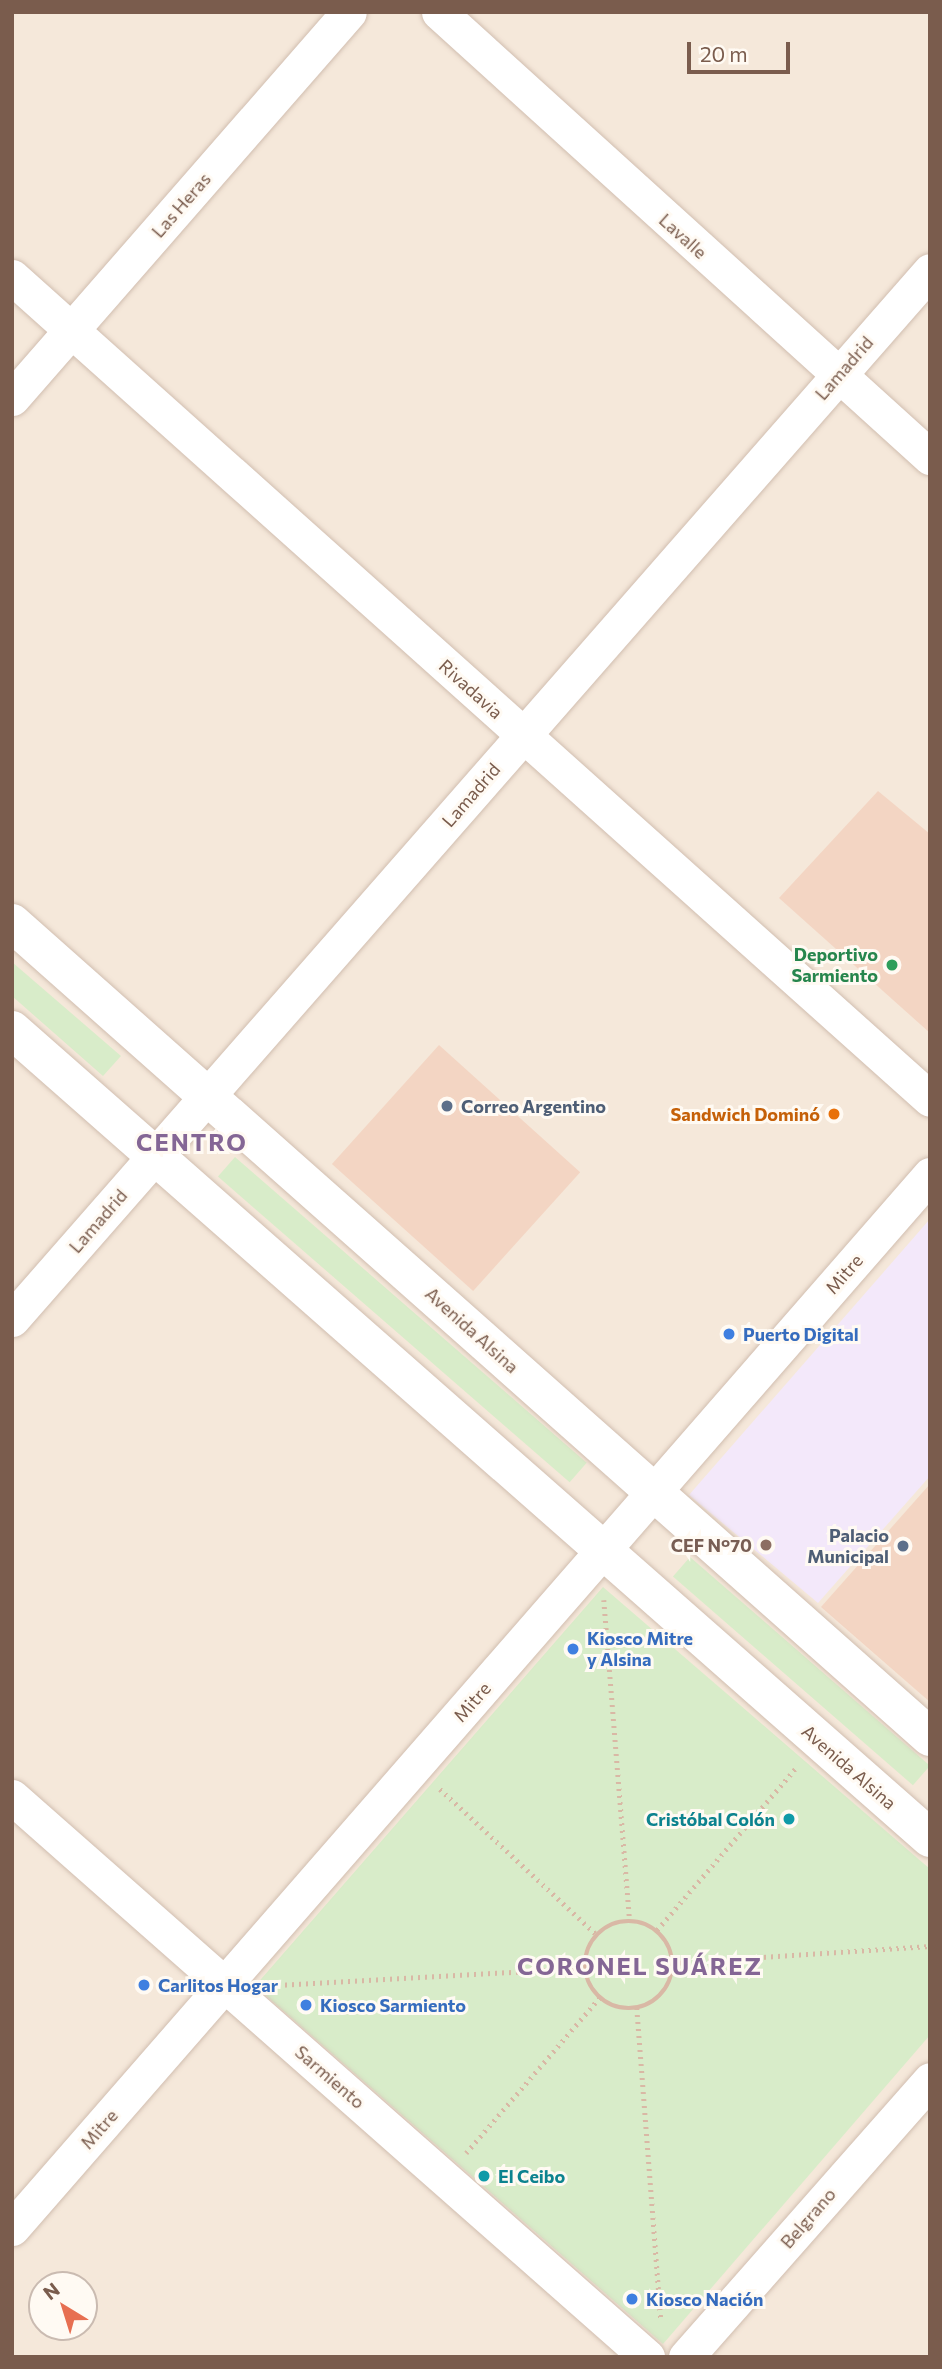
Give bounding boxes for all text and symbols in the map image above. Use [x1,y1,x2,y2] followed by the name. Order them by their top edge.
[690,28,793,72] scale bar
[700,41,748,66] text: 20 m
[147,168,215,242] street label: Las Heras
[655,209,711,263] street label: Lavalle
[810,332,878,404] street label: Lamadrid
[435,655,507,723] street label: Rivadavia
[437,759,505,831] street label: Lamadrid
[791,944,878,986] place label: Deportivo Sarmiento
[884,957,900,973] marker: Deportivo Sarmiento
[461,1095,606,1117] place label: Correo Argentino
[439,1098,455,1114] marker: Correo Argentino
[670,1103,820,1125] place label: Sandwich Dominó
[826,1106,842,1122] marker: Sandwich Dominó
[137,1128,247,1156] district label: CENTRO
[64,1185,132,1257] street label: Lamadrid
[821,1250,867,1298] street label: Mitre
[421,1283,523,1377] street label: Avenida Alsina
[743,1323,859,1345] place label: Puerto Digital
[721,1326,737,1342] marker: Puerto Digital
[807,1525,889,1568] place label: Palacio Municipal
[671,1534,752,1556] place label: CEF N°70
[758,1537,774,1553] marker: CEF N°70
[895,1538,911,1554] marker: Palacio Municipal
[587,1628,693,1670] place label: Kiosco Mitre y Alsina
[565,1641,581,1657] marker: Kiosco Mitre y Alsina
[449,1678,495,1726] street label: Mitre
[797,1720,901,1814] street label: Avenida Alsina
[646,1808,775,1830] place label: Cristóbal Colón
[781,1811,797,1827] marker: Cristóbal Colón
[519,1952,761,1980] district label: CORONEL SUÁREZ
[158,1974,278,1996] place label: Carlitos Hogar
[136,1977,152,1993] marker: Carlitos Hogar
[320,1994,466,2016] place label: Kiosco Sarmiento
[298,1997,314,2013] marker: Kiosco Sarmiento
[291,2041,369,2113] street label: Sarmiento
[76,2105,122,2153] street label: Mitre
[498,2165,565,2187] place label: El Ceibo
[476,2168,492,2184] marker: El Ceibo
[776,2183,840,2253] street label: Belgrano
[28,2271,98,2341] north arrow
[38,2277,64,2304] text: N
[646,2288,763,2310] place label: Kiosco Nación
[624,2291,640,2307] marker: Kiosco Nación

